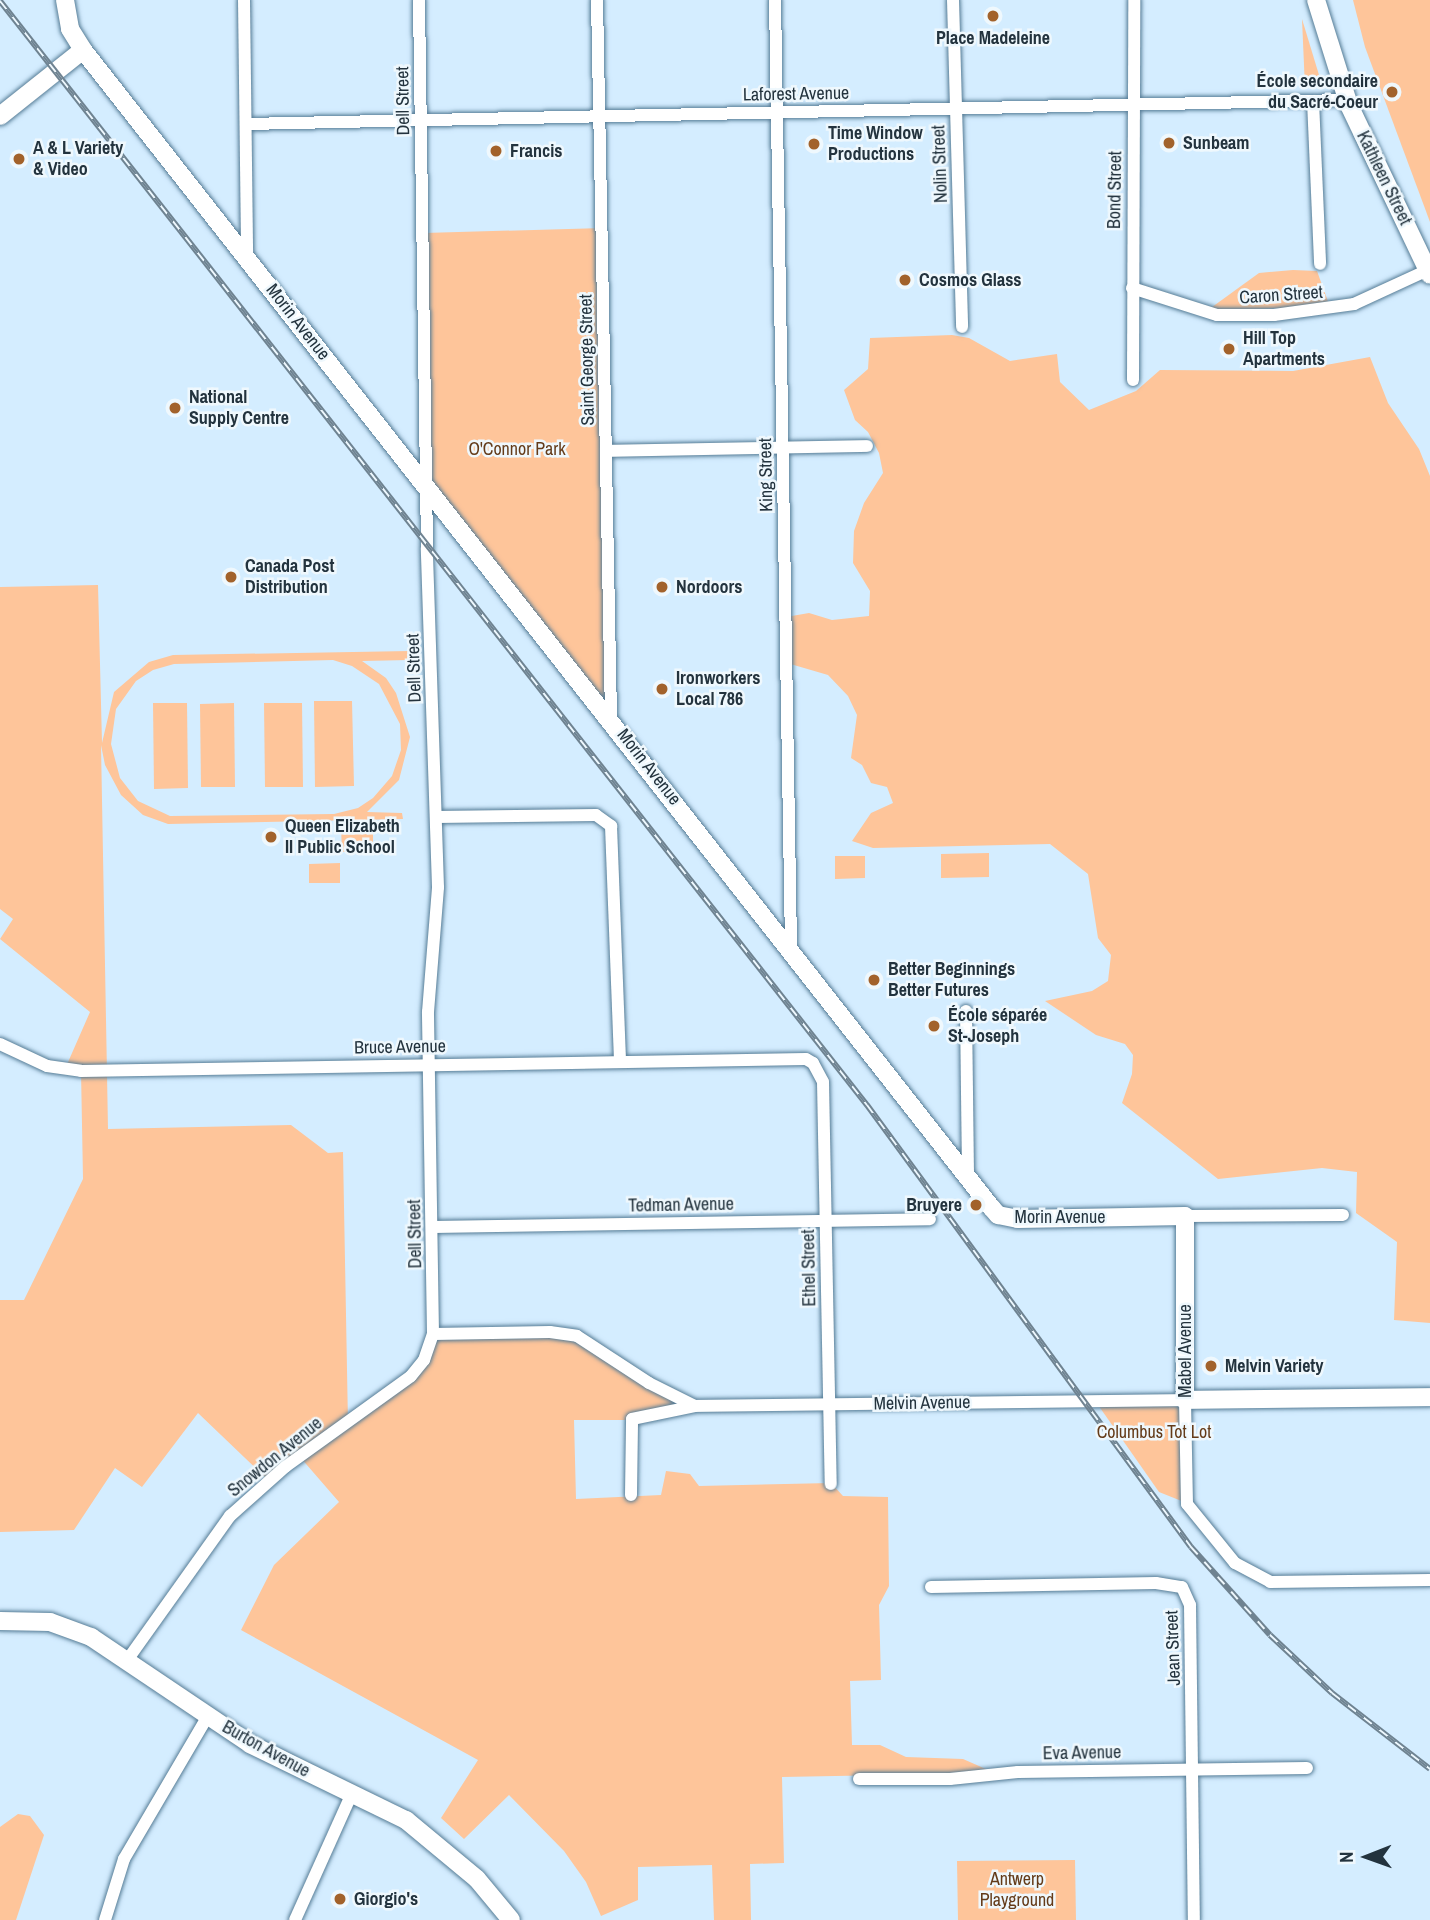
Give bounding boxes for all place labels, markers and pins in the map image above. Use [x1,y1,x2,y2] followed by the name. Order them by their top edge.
[985,8,1001,24] marker: Place Madeleine
[936,27,1050,49] place label: Place Madeleine
[1257,71,1378,114] place label: École secondaire du Sacré-Coeur
[1384,84,1400,100] marker: École secondaire du Sacré-Coeur
[828,123,923,166] place label: Time Window Productions
[1183,132,1249,154] place label: Sunbeam
[1161,135,1177,151] marker: Sunbeam
[806,136,822,152] marker: Time Window Productions
[33,138,124,180] place label: A & L Variety & Video
[510,140,563,162] place label: Francis
[488,143,504,159] marker: Francis
[11,151,27,167] marker: A & L Variety & Video
[919,269,1022,291] place label: Cosmos Glass
[897,272,913,288] marker: Cosmos Glass
[1243,328,1325,370] place label: Hill Top Apartments
[1221,341,1237,357] marker: Hill Top Apartments
[189,387,289,430] place label: National Supply Centre
[167,400,183,416] marker: National Supply Centre
[245,556,334,598] place label: Canada Post Distribution
[223,569,239,585] marker: Canada Post Distribution
[676,576,742,598] place label: Nordoors
[654,579,670,595] marker: Nordoors
[676,668,760,710] place label: Ironworkers Local 786
[654,681,670,697] marker: Ironworkers Local 786
[285,816,400,858] place label: Queen Elizabeth II Public School
[263,829,279,845] marker: Queen Elizabeth II Public School
[888,959,1015,1002] place label: Better Beginnings Better Futures
[866,972,882,988] marker: Better Beginnings Better Futures
[948,1005,1047,1048] place label: École séparée St-Joseph
[926,1018,942,1034] marker: École séparée St-Joseph
[906,1194,962,1216] place label: Bruyere
[968,1197,984,1213] marker: Bruyere
[1225,1355,1323,1377] place label: Melvin Variety
[1203,1358,1219,1374] marker: Melvin Variety
[354,1888,418,1910] place label: Giorgio's
[332,1891,348,1907] marker: Giorgio's

